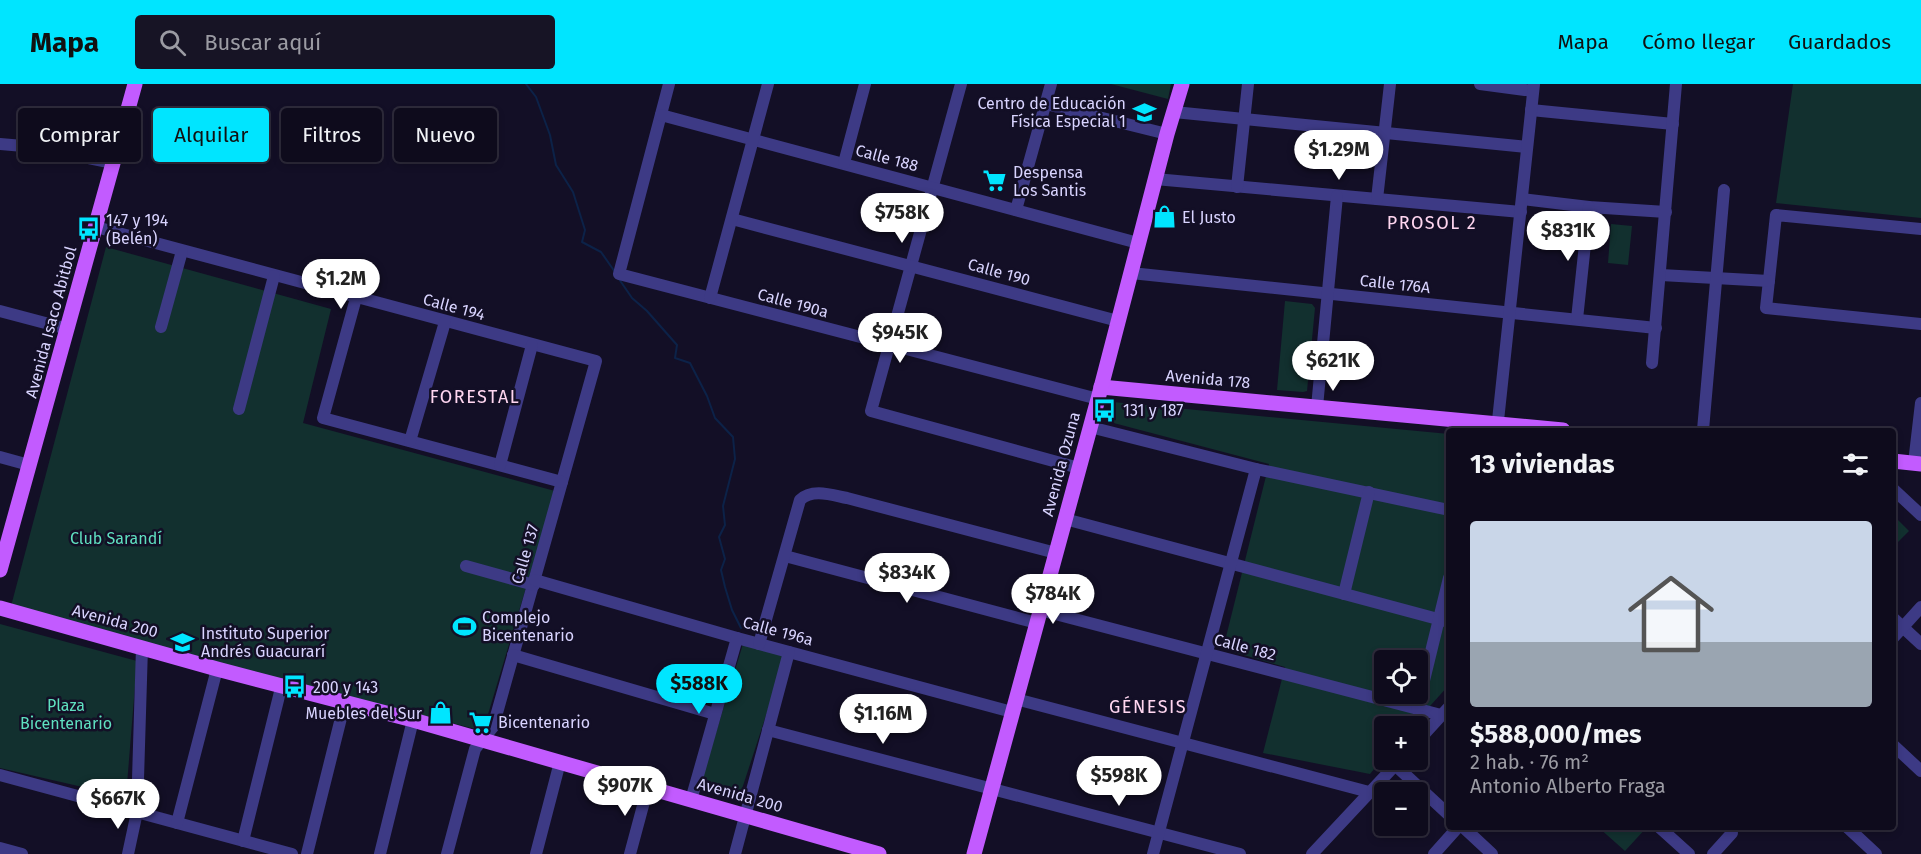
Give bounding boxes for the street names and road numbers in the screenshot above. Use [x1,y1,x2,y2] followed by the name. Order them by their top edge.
[854,141,921,176] street label: Calle 188
[22,244,80,400] street label: Avenida Isaco Abitbol
[966,255,1032,289] street label: Calle 190
[1359,271,1432,297] street label: Calle 176A
[755,284,831,322] street label: Calle 190a
[421,290,487,324] street label: Calle 194
[1165,366,1251,392] street label: Avenida 178
[1038,410,1084,518] street label: Avenida Ozuna
[507,522,543,586] street label: Calle 137
[70,600,160,642] street label: Avenida 200
[741,612,815,650] street label: Calle 196a
[1212,630,1278,664] street label: Calle 182
[695,774,785,816] street label: Avenida 200

